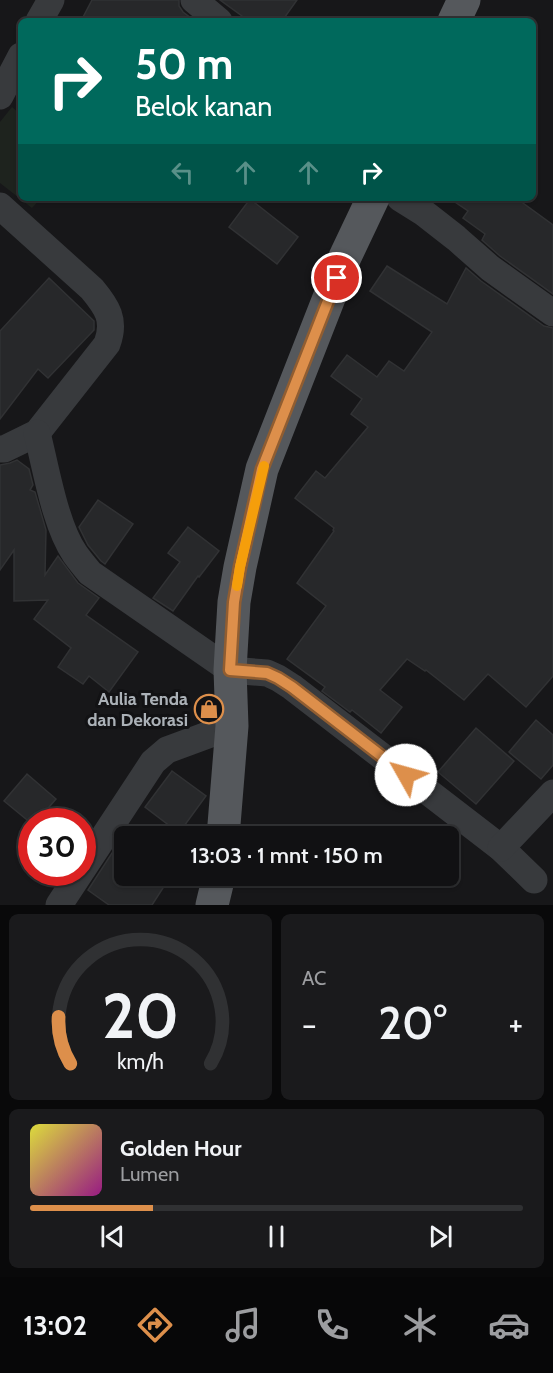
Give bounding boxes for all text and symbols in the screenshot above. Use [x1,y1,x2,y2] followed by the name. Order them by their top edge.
[135,38,233,90] text: 50 m
[36,42,114,120] icon: right
[135,90,272,123] text: Belok kanan
[166,156,199,189] icon: left
[229,156,262,189] icon: ahead
[292,156,325,189] icon: ahead
[355,156,388,189] icon: right
[311,252,362,303] pin
[320,261,353,294] icon: arrive
[87,688,188,731] place label: Aulia Tenda dan Dekorasi
[193,693,225,725] shop icon: Aulia Tenda dan Dekorasi
[374,743,438,807] position arrow
[18,808,96,886] speed limit sign: 30
[190,842,383,869] text: 13:03 · 1 mnt · 150 m
[302,966,326,990] text: AC
[102,978,179,1054] text: 20
[378,996,447,1050] text: 20°
[302,1004,317,1044] text: −
[508,1004,523,1044] text: +
[117,1048,164,1074] text: km/h
[120,1135,241,1162] text: Golden Hour
[120,1162,179,1186] text: Lumen
[96,1220,129,1253] icon: previous
[260,1220,293,1253] icon: pause
[424,1220,457,1253] icon: next
[134,1304,176,1346] icon: directions
[222,1304,264,1346] icon: music
[311,1304,353,1346] icon: phone
[399,1304,441,1346] icon: climate
[488,1304,530,1346] icon: car
[23,1309,87,1342] text: 13:02

